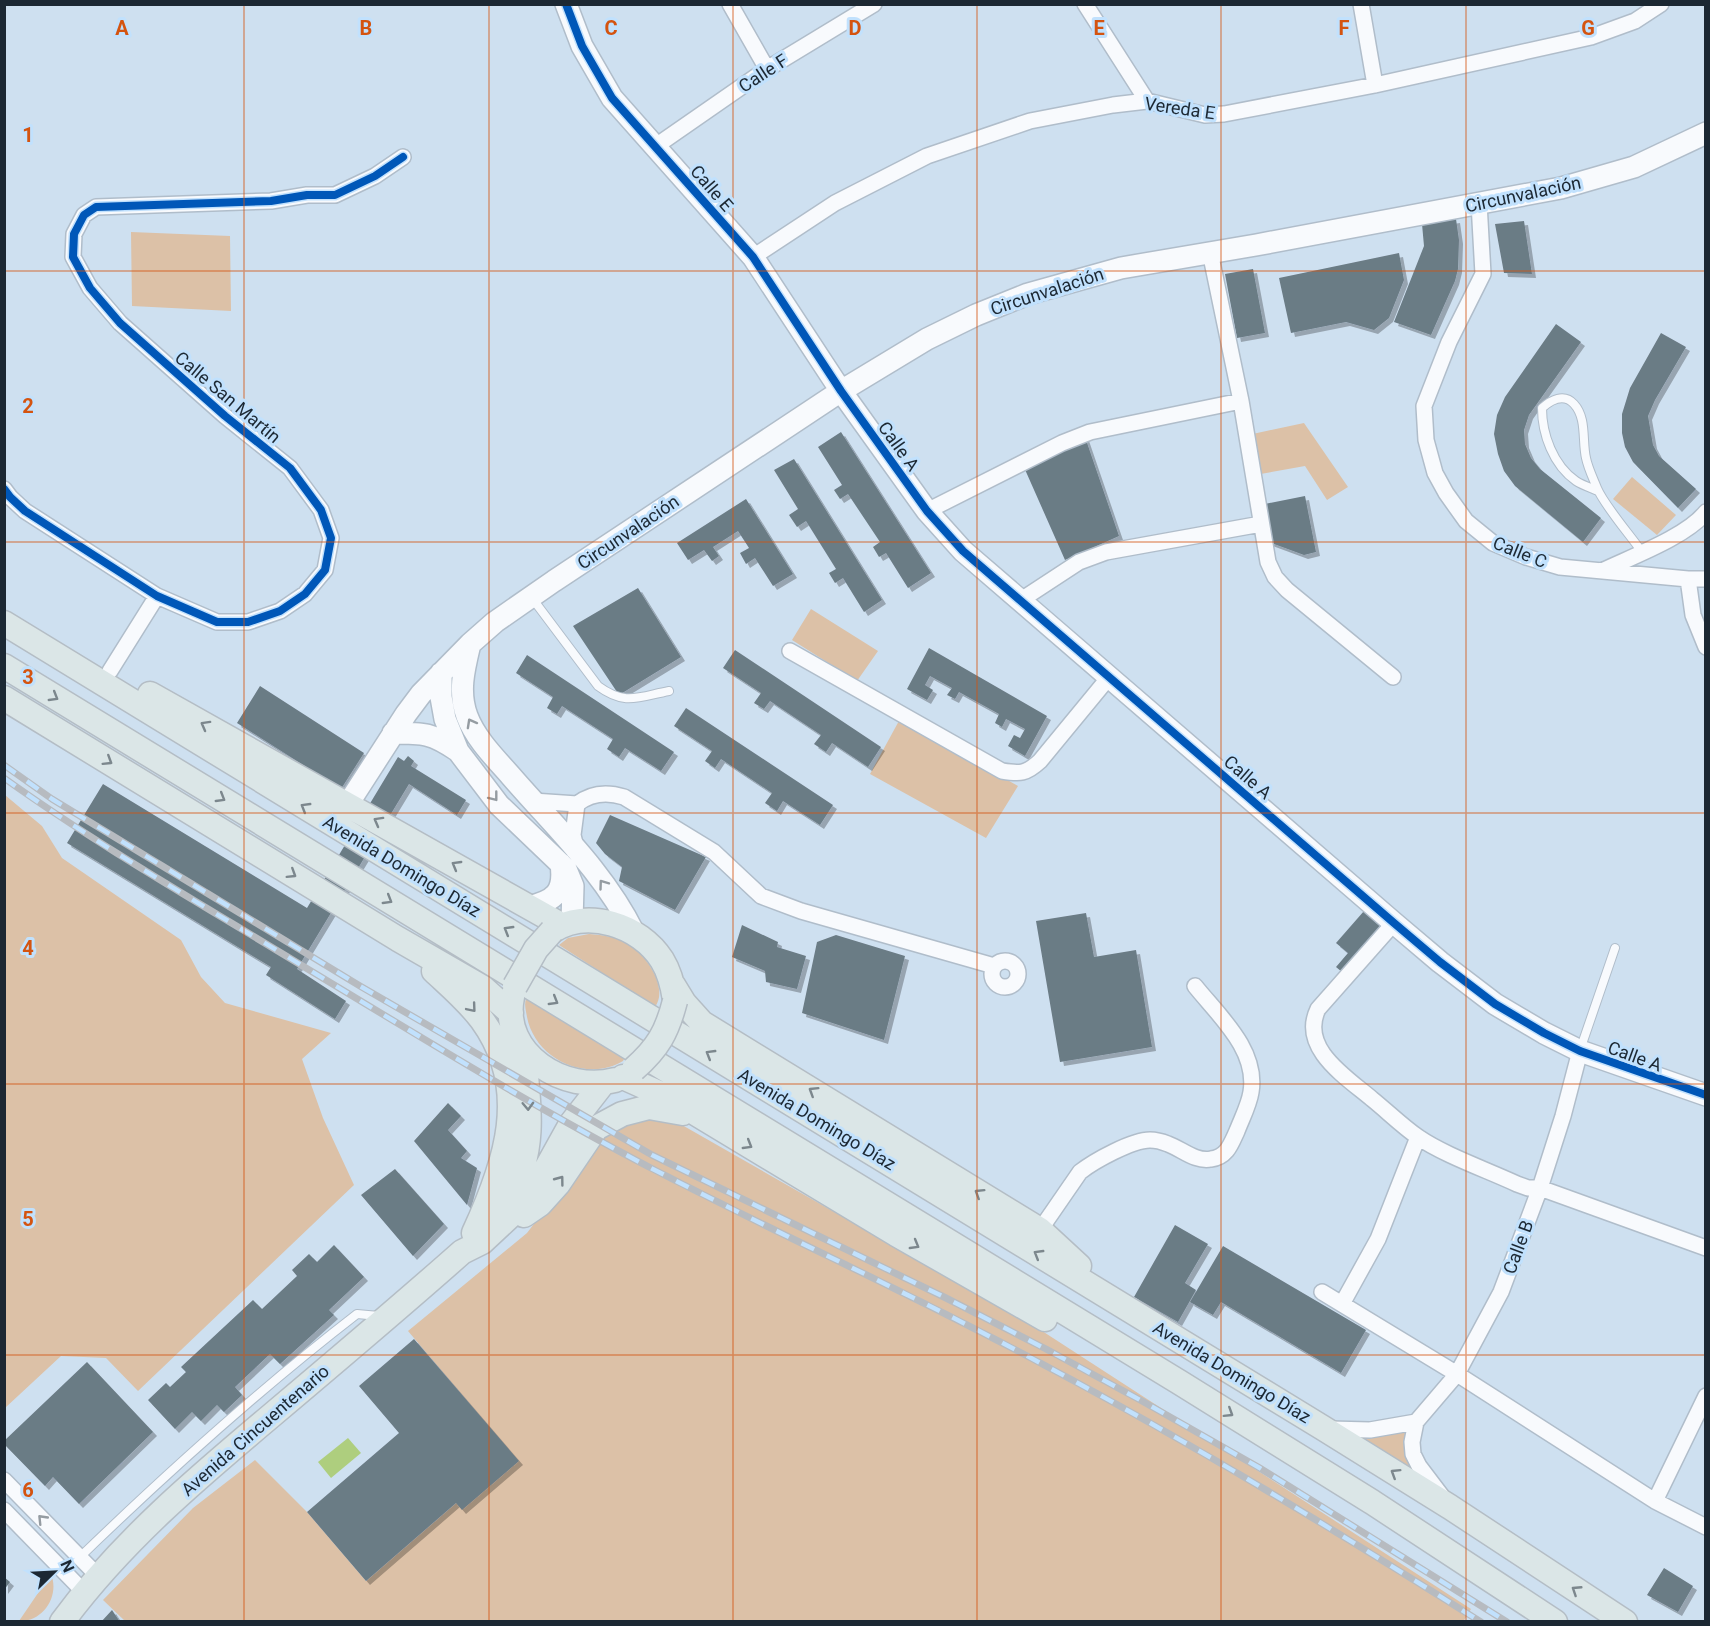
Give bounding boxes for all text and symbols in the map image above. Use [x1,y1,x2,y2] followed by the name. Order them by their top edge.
[115,16,129,40] text: A
[360,16,372,40] text: B
[604,16,618,40] text: C
[849,16,862,40] text: D
[1093,16,1105,40] text: E
[1339,16,1350,40] text: F
[1581,16,1595,40] text: G
[735,49,791,97] street label: Calle F
[1144,93,1216,123] street label: Vereda E
[22,123,34,147] text: 1
[686,161,738,215] street label: Calle E
[1463,171,1583,217] street label: Circunvalación
[988,263,1106,319] street label: Circunvalación
[171,347,285,447] street label: Calle San Martín
[22,394,34,418] text: 2
[874,417,924,475] street label: Calle A
[573,490,683,574] street label: Circunvalación
[1490,532,1550,572] street label: Calle C
[22,665,34,689] text: 3
[48,689,58,701] one-way arrow
[467,719,479,729] one-way arrow
[201,720,212,732] one-way arrow
[1220,751,1276,803] street label: Calle A
[102,754,112,766] one-way arrow
[215,791,225,803] one-way arrow
[486,791,497,802] one-way arrow
[301,802,311,814] one-way arrow
[319,811,485,921] street label: Avenida Domingo Díaz
[374,817,384,828] one-way arrow
[451,860,462,872] one-way arrow
[286,867,296,879] one-way arrow
[600,879,611,890] one-way arrow
[381,892,392,903] one-way arrow
[504,926,514,938] one-way arrow
[22,936,34,960] text: 4
[548,994,558,1006] one-way arrow
[464,1001,475,1012] one-way arrow
[1605,1037,1665,1076] street label: Calle A
[706,1049,716,1061] one-way arrow
[734,1064,900,1174] street label: Avenida Domingo Díaz
[809,1086,819,1098] one-way arrow
[522,1101,534,1110] one-way arrow
[742,1138,752,1150] one-way arrow
[553,1176,564,1187] one-way arrow
[975,1188,985,1200] one-way arrow
[22,1207,34,1231] text: 5
[1499,1217,1537,1277] street label: Calle B
[909,1238,920,1249] one-way arrow
[1034,1249,1044,1261] one-way arrow
[1149,1317,1315,1427] street label: Avenida Domingo Díaz
[177,1360,333,1500] street label: Avenida Cincuentenario
[1222,1406,1233,1417] one-way arrow
[1390,1469,1401,1480] one-way arrow
[22,1478,34,1502] text: 6
[39,1515,50,1526] one-way arrow
[24,1542,84,1602] north arrow
[56,1557,78,1575] text: N
[1572,1586,1583,1597] one-way arrow

